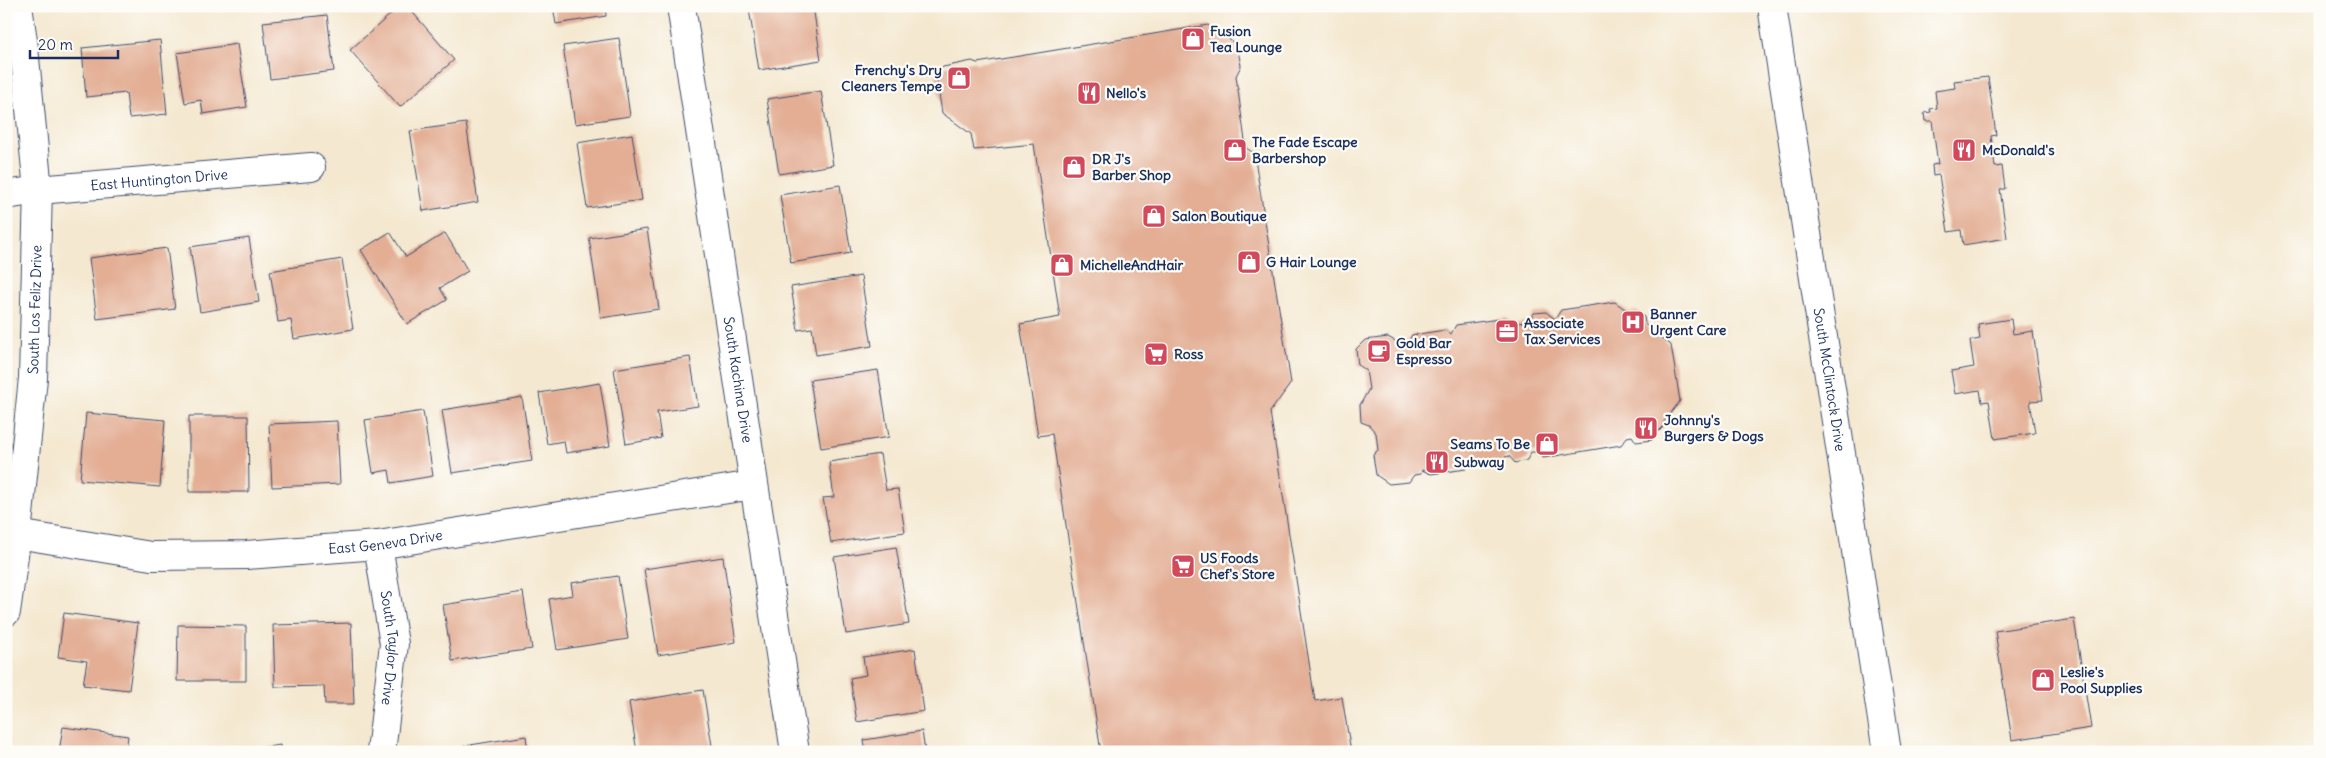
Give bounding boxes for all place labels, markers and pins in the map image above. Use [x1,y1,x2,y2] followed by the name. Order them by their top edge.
[1210,22,1283,56] place label: Fusion Tea Lounge
[1180,26,1206,52] shop icon: Fusion Tea Lounge
[841,61,942,95] place label: Frenchy's Dry Cleaners Tempe
[946,65,972,91] shop icon: Frenchy's Dry Cleaners Tempe
[1076,80,1102,106] restaurant icon: Nello's
[1106,84,1147,102] place label: Nello's
[1252,133,1358,167] place label: The Fade Escape Barbershop
[1222,137,1248,163] shop icon: The Fade Escape Barbershop
[1951,137,1977,163] restaurant icon: McDonald's
[1982,141,2055,159] place label: McDonald's
[1092,150,1171,184] place label: DR J's Barber Shop
[1061,154,1087,180] shop icon: DR J's Barber Shop
[1141,203,1167,229] shop icon: Salon Boutique
[1172,207,1267,225] place label: Salon Boutique
[1236,249,1262,275] shop icon: G Hair Lounge
[1049,252,1075,278] shop icon: MichelleAndHair
[1266,253,1357,271] place label: G Hair Lounge
[1080,256,1184,274] place label: MichelleAndHair
[1650,305,1727,339] place label: Banner Urgent Care
[1620,309,1646,335] hospital icon: Banner Urgent Care
[1524,314,1601,348] place label: Associate Tax Services
[1494,318,1520,344] office icon: Associate Tax Services
[1396,334,1452,368] place label: Gold Bar Espresso
[1366,338,1392,364] cafe icon: Gold Bar Espresso
[1143,341,1169,367] supermarket icon: Ross
[1174,345,1204,363] place label: Ross
[1664,411,1764,445] place label: Johnny's Burgers & Dogs
[1633,415,1659,441] restaurant icon: Johnny's Burgers & Dogs
[1534,431,1560,457] shop icon: Seams To Be
[1450,435,1530,453] place label: Seams To Be
[1424,449,1450,475] restaurant icon: Subway
[1454,453,1505,471] place label: Subway
[1200,549,1275,583] place label: US Foods Chef's Store
[1170,553,1196,579] supermarket icon: US Foods Chef's Store
[2060,663,2143,697] place label: Leslie's Pool Supplies
[2030,667,2056,693] shop icon: Leslie's Pool Supplies

